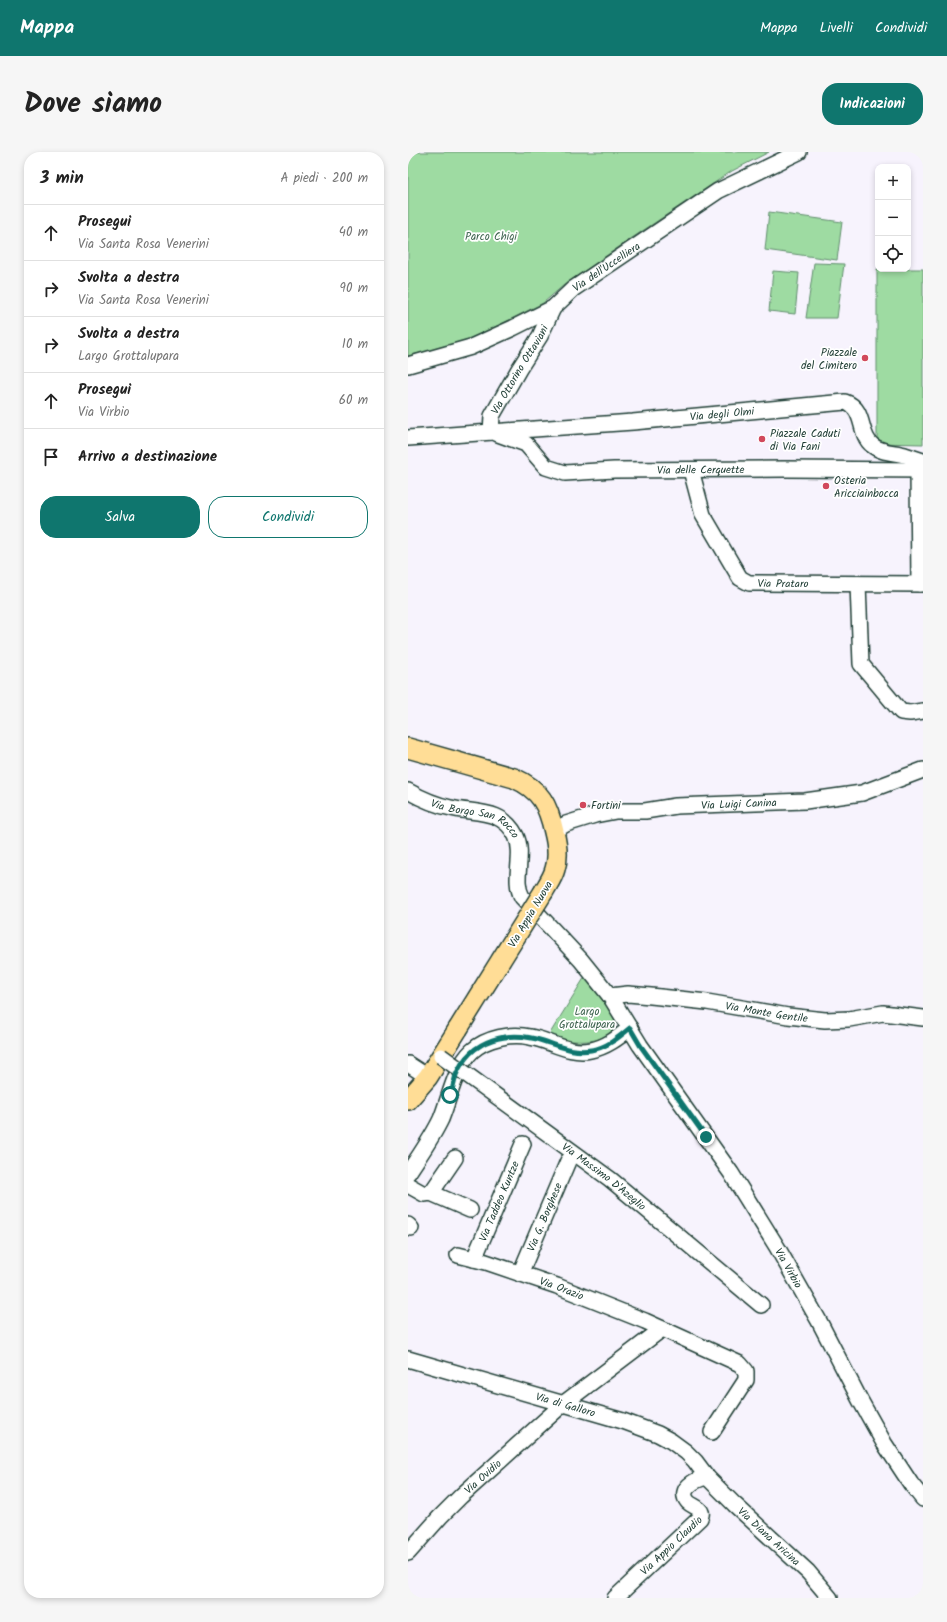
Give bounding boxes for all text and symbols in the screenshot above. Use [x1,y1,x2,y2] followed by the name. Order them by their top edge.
[20,13,74,43] text: Mappa
[760,17,798,39] text: Mappa
[820,17,853,39] text: Livelli
[875,17,927,39] text: Condividi
[24,82,162,127] text: Dove siamo
[822,83,923,125] button: Indicazioni
[875,164,911,272] map controls
[875,164,911,200] button: +
[40,165,84,192] text: 3 min
[281,168,368,189] text: A piedi · 200 m
[875,200,911,236] button: −
[78,210,131,234] text: Prosegui
[40,222,62,244] icon: ahead
[339,222,368,243] text: 40 m
[465,228,517,246] park label: Parco Chigi
[78,234,209,255] text: Via Santa Rosa Venerini
[875,236,911,272] button: locate
[569,238,644,297] street label: Via dell'Uccelliera
[78,266,179,290] text: Svolta a destra
[40,278,62,300] icon: right
[340,278,368,299] text: 90 m
[78,290,209,311] text: Via Santa Rosa Venerini
[78,322,179,346] text: Svolta a destra
[487,322,554,418] street label: Via Ottorino Ottaviani
[40,334,62,356] icon: right
[342,334,368,355] text: 10 m
[801,344,857,375] place label: Piazzale del Cimitero
[78,346,179,367] text: Largo Grottalupara
[860,353,870,363] marker: Piazzale del Cimitero
[78,378,131,402] text: Prosegui
[40,390,62,412] icon: ahead
[339,390,368,411] text: 60 m
[78,402,129,423] text: Via Virbio
[689,403,755,427] street label: Via degli Olmi
[770,425,840,456] place label: Piazzale Caduti di Via Fani
[757,434,767,444] marker: Piazzale Caduti di Via Fani
[78,445,217,469] text: Arrivo a destinazione
[40,446,62,468] icon: arrive
[657,461,745,480] street label: Via delle Cerquette
[834,472,899,503] place label: Osteria Aricciainbocca
[821,481,831,491] marker: Osteria Aricciainbocca
[40,496,200,538] button: Salva
[208,496,368,538] button: Condividi
[758,575,809,593] street label: Via Prataro
[701,794,777,815] street label: Via Luigi Canina
[428,795,524,842] street label: Via Borgo San Rocco
[591,797,621,815] place label: Fortini
[578,800,588,810] marker: Fortini
[504,878,558,951] street label: Via Appia Nuova
[724,997,809,1028] street label: Via Monte Gentile
[559,1003,615,1034] park label: Largo Grottalupara
[441,1086,459,1104] route start
[697,1128,715,1146] route end
[558,1139,650,1216] street label: Via Massimo D'Azeglio
[474,1158,525,1245] street label: Via Taddeo Kuntze
[523,1180,568,1255] street label: Via G. Borghese
[769,1245,807,1292] street label: Via Virbio
[537,1273,586,1306] street label: Via Orazio
[533,1388,597,1423] street label: Via di Galloro
[460,1455,506,1499] street label: Via Ovidio
[733,1503,804,1571] street label: Via Diana Aricina
[636,1512,707,1580] street label: Via Appio Claudio

